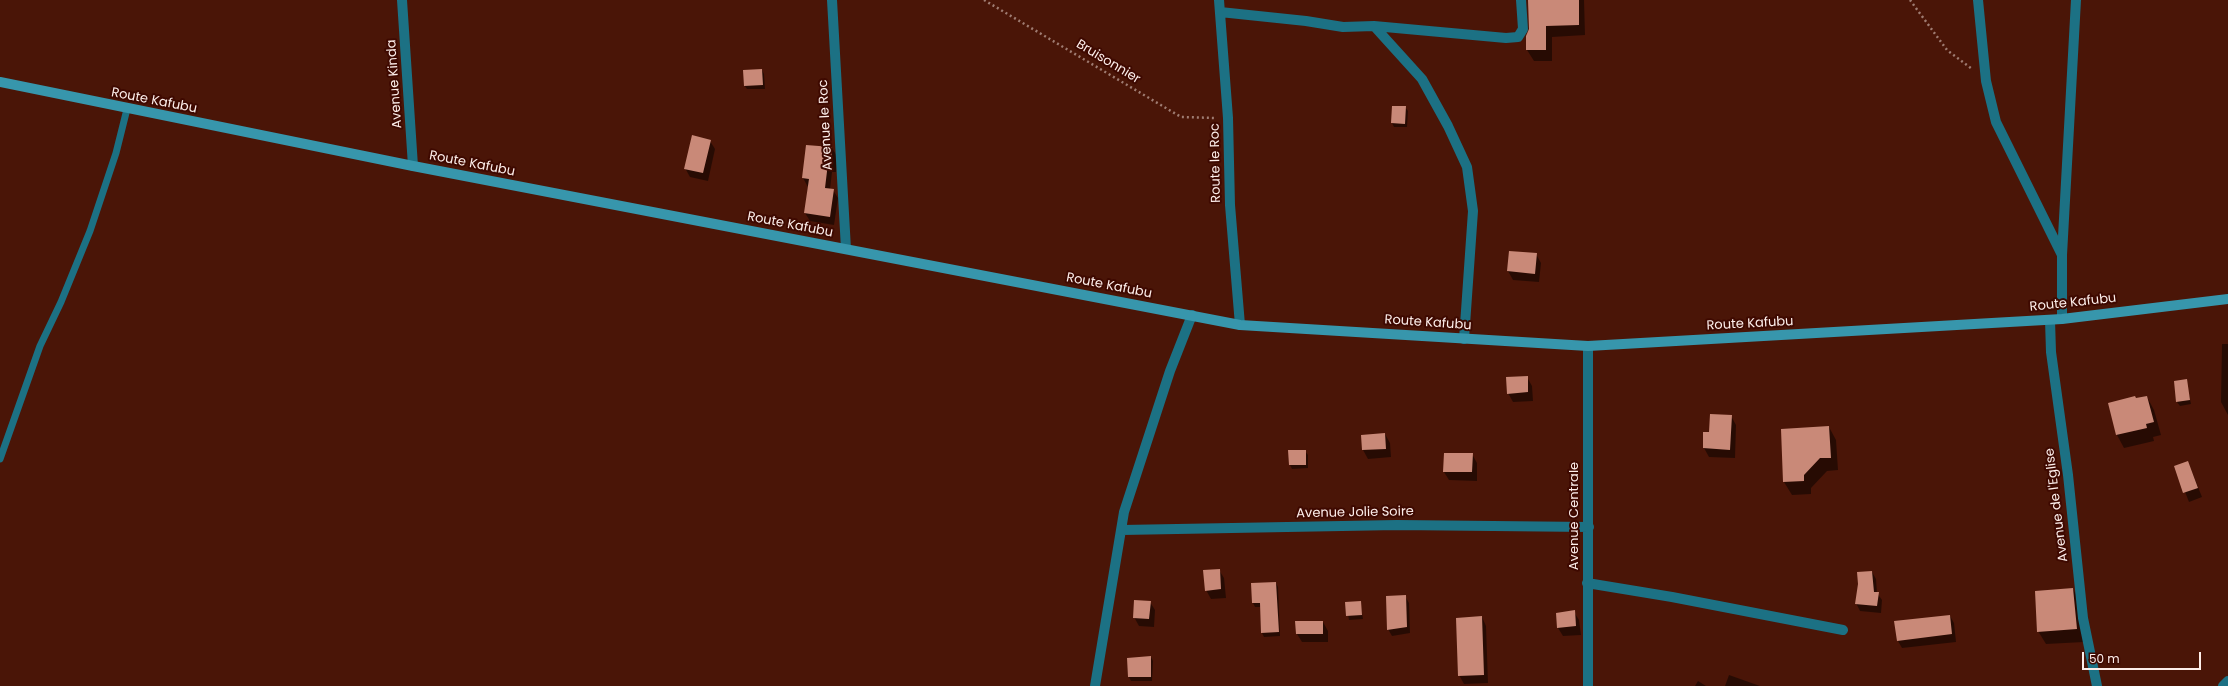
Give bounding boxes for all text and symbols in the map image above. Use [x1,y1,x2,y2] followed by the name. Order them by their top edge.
[1073,37,1143,87] street label: Bruisonnier
[384,39,406,129] street label: Avenue Kinda
[816,79,836,171] street label: Avenue le Roc
[110,85,198,117] street label: Route Kafubu
[1208,123,1224,203] street label: Route le Roc
[428,148,516,180] street label: Route Kafubu
[746,209,834,241] street label: Route Kafubu
[1065,270,1153,302] street label: Route Kafubu
[2029,291,2117,315] street label: Route Kafubu
[1384,312,1472,334] street label: Route Kafubu
[1706,314,1794,334] street label: Route Kafubu
[2042,447,2072,563] street label: Avenue de l'Eglise
[1567,462,1583,570] street label: Avenue Centrale
[1296,504,1414,522] street label: Avenue Jolie Soire
[2084,644,2203,670] scale bar
[2089,650,2120,667] text: 50 m

